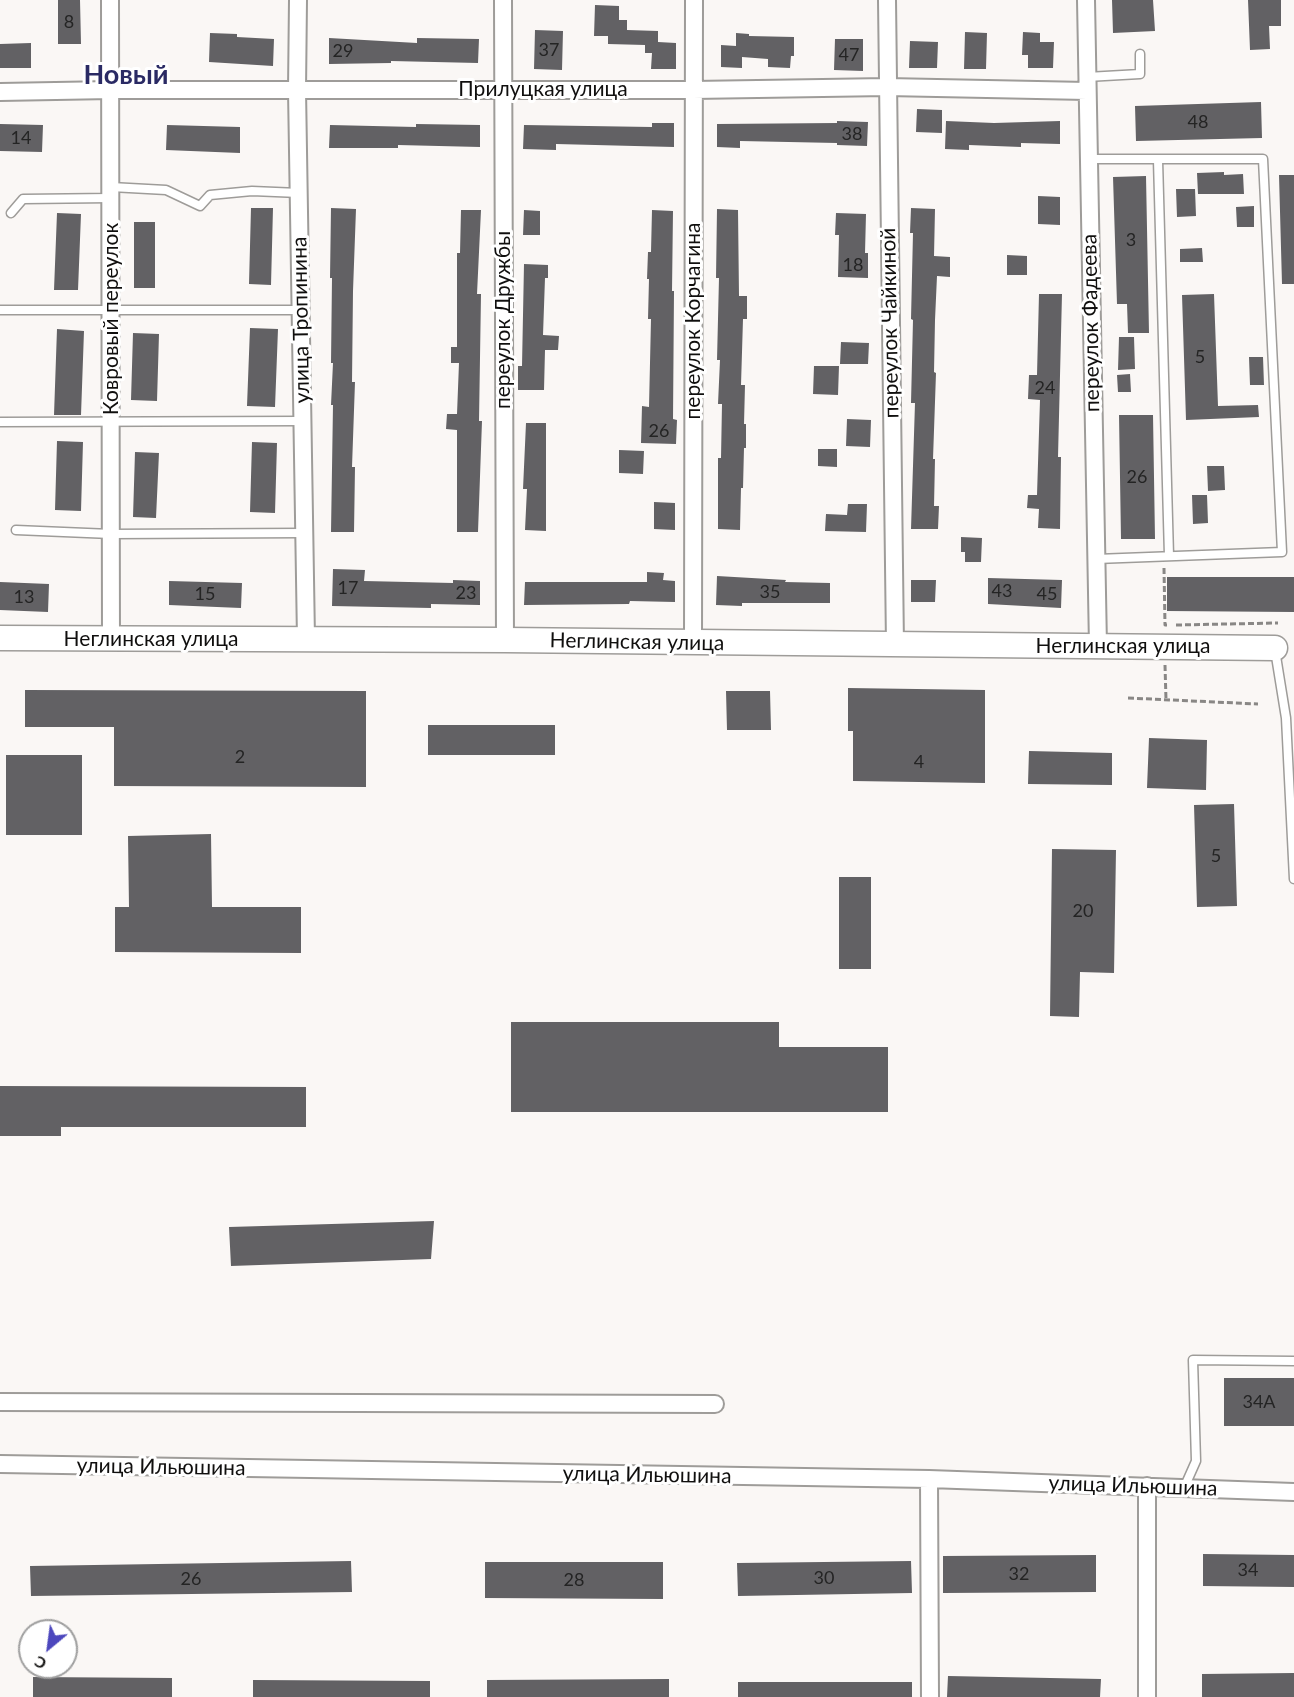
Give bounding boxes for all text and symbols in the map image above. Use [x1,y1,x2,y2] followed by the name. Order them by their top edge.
[64,11,74,33] house number: 8
[539,39,559,61] house number: 37
[333,40,353,62] house number: 29
[839,44,859,66] house number: 47
[83,59,169,91] district label: Новый
[458,76,628,102] street label: Прилуцкая улица
[1188,111,1208,133] house number: 48
[842,123,862,145] house number: 38
[11,127,31,149] house number: 14
[98,223,124,415] street label: Ковровый переулок
[680,223,706,419] street label: переулок Корчагина
[876,227,904,419] street label: переулок Чайкиной
[1126,229,1136,251] house number: 3
[490,231,516,409] street label: переулок Дружбы
[1077,234,1105,412] street label: переулок Фадеева
[287,237,315,403] street label: улица Тропинина
[843,254,863,276] house number: 18
[1195,346,1205,368] house number: 5
[1035,377,1055,399] house number: 24
[649,420,669,442] house number: 26
[1127,466,1147,488] house number: 26
[338,577,358,599] house number: 17
[992,580,1012,602] house number: 43
[760,581,780,603] house number: 35
[456,582,476,604] house number: 23
[195,583,215,605] house number: 15
[1037,583,1057,605] house number: 45
[14,586,34,608] house number: 13
[64,626,238,652] street label: Неглинская улица
[549,628,725,656] street label: Неглинская улица
[1036,633,1210,659] street label: Неглинская улица
[235,746,245,768] house number: 2
[914,751,924,773] house number: 4
[1211,845,1221,867] house number: 5
[1073,900,1093,922] house number: 20
[1242,1391,1276,1413] house number: 34А
[76,1453,246,1481] street label: улица Ильюшина
[562,1461,732,1489] street label: улица Ильюшина
[1048,1470,1218,1502] street label: улица Ильюшина
[1238,1559,1258,1581] house number: 34
[1009,1563,1029,1585] house number: 32
[814,1567,834,1589] house number: 30
[181,1568,201,1590] house number: 26
[564,1569,584,1591] house number: 28
[18,1619,78,1679] north arrow
[31,1653,49,1674] text: С

